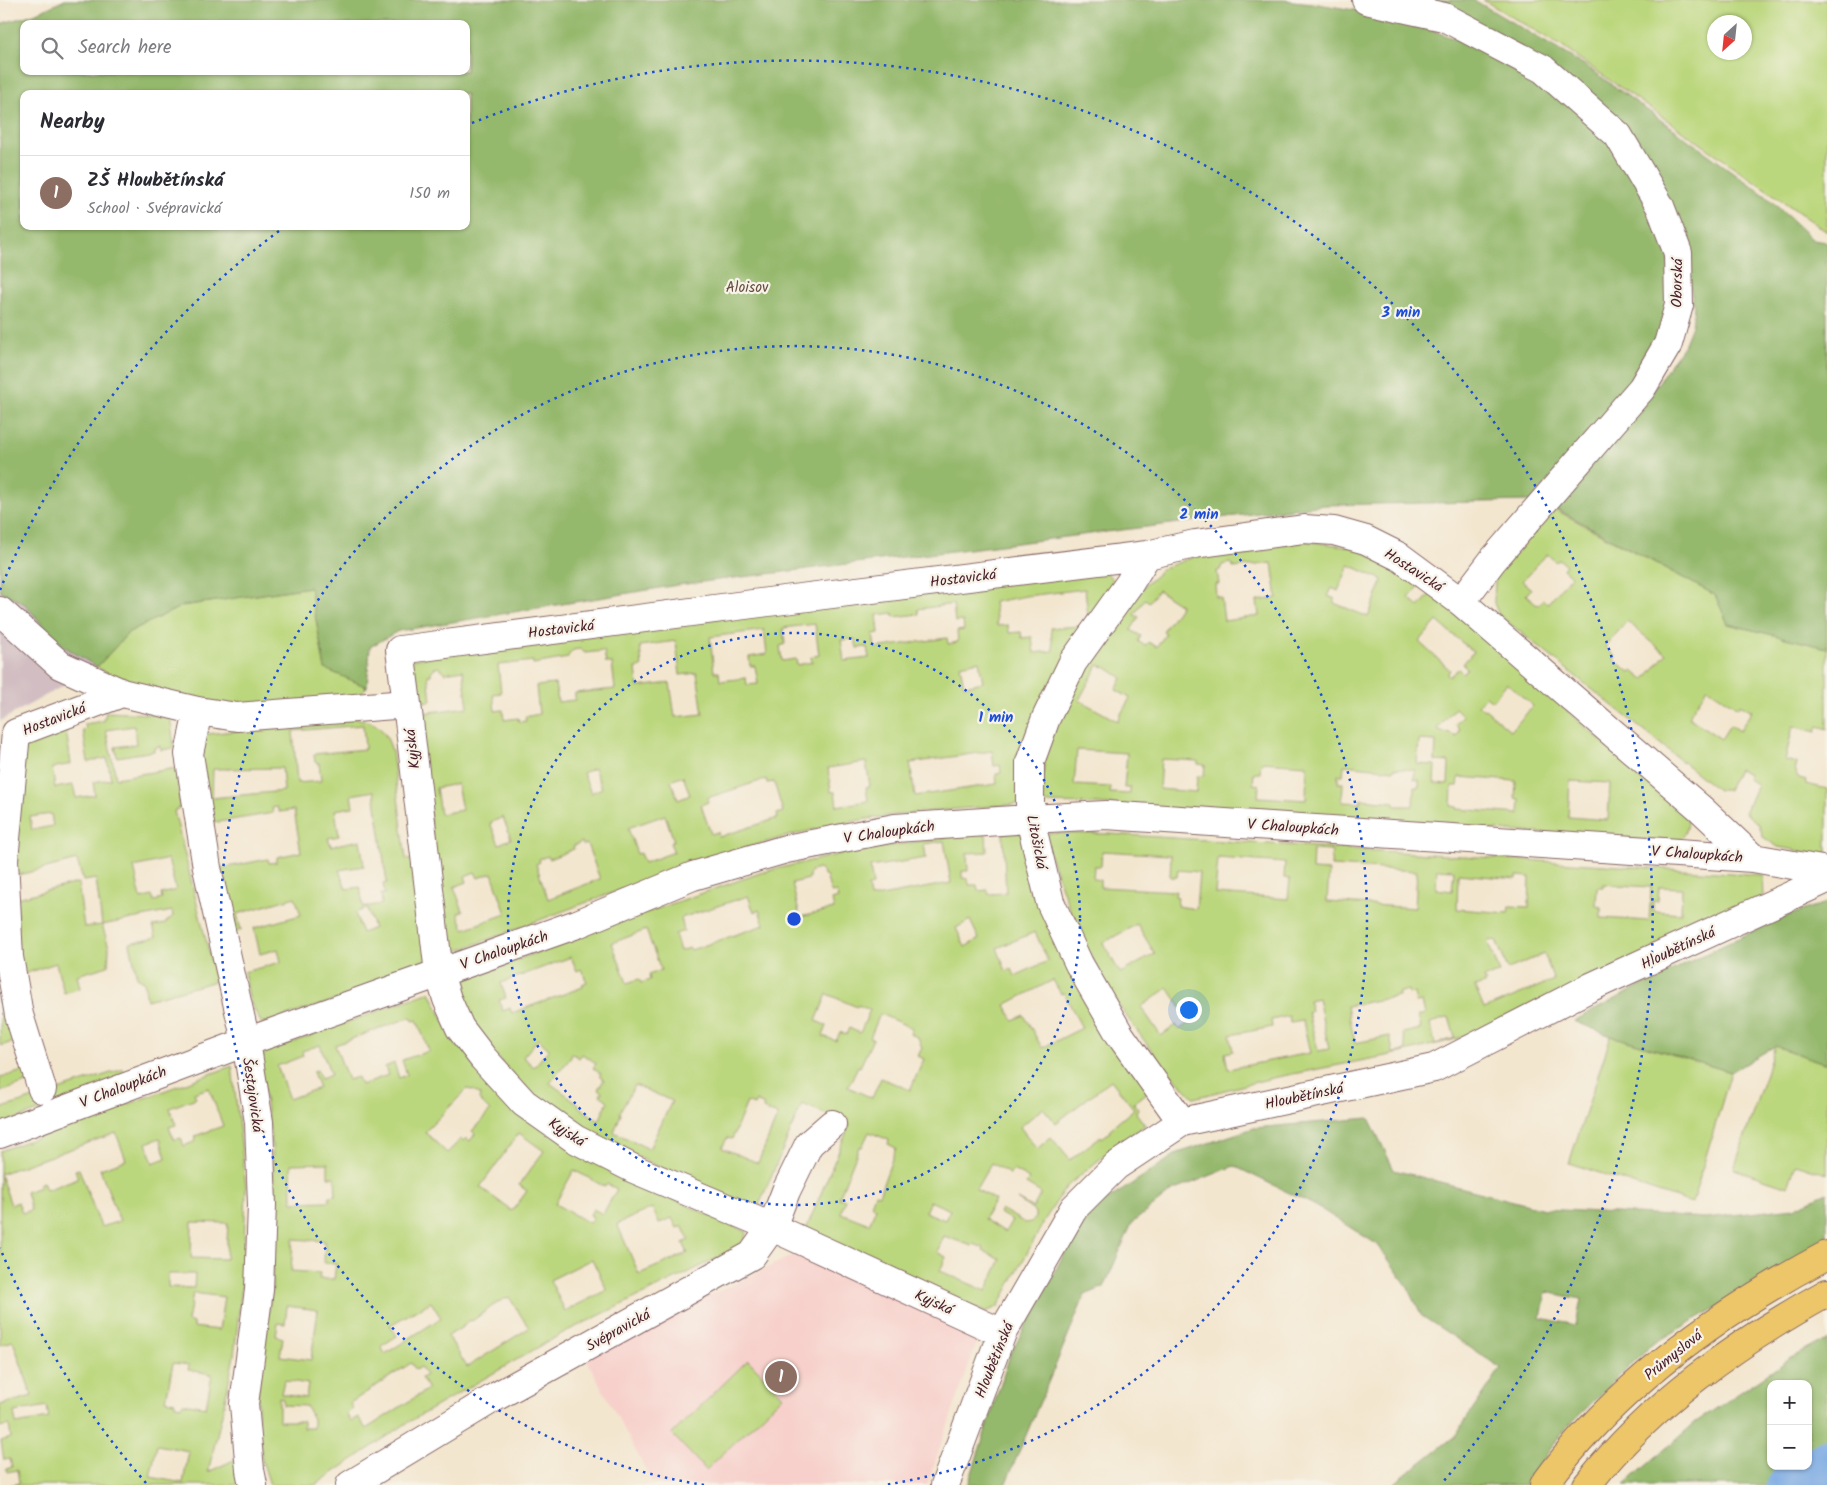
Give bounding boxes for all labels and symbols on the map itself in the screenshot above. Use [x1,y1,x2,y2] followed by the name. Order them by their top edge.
[1707,15,1752,60] north arrow
[1666,256,1690,308] street label: Oborská
[726,276,769,300] park label: Aloisov
[1381,301,1420,325] text: 3 min
[1179,503,1219,527] text: 2 min
[1379,543,1450,600] street label: Hostavická
[929,563,1000,595] street label: Hostavická
[527,614,598,646] street label: Hostavická
[19,696,92,743] street label: Hostavická
[979,706,1013,730] text: 1 min
[398,726,427,770] street label: Kyjská
[1019,813,1053,873] street label: Litošická
[1246,813,1340,843] street label: V Chaloupkách
[842,815,936,851] street label: V Chaloupkách
[1650,840,1744,870] street label: V Chaloupkách
[785,910,803,928] centre of rings
[1637,920,1722,977] street label: Hloubětínská
[457,925,552,977] street label: V Chaloupkách
[1176,997,1202,1023] your location
[235,1056,269,1136] street label: Šestajovická
[76,1060,170,1116] street label: V Chaloupkách
[1263,1077,1348,1117] street label: Hloubětínská
[543,1112,591,1155] street label: Kyjská
[910,1284,959,1323] street label: Kyjská
[582,1302,657,1359] street label: Svépravická
[969,1317,1022,1402] street label: Hloubětínská
[1639,1323,1710,1387] street label: Průmyslová
[765,1358,797,1396] pin: 1

